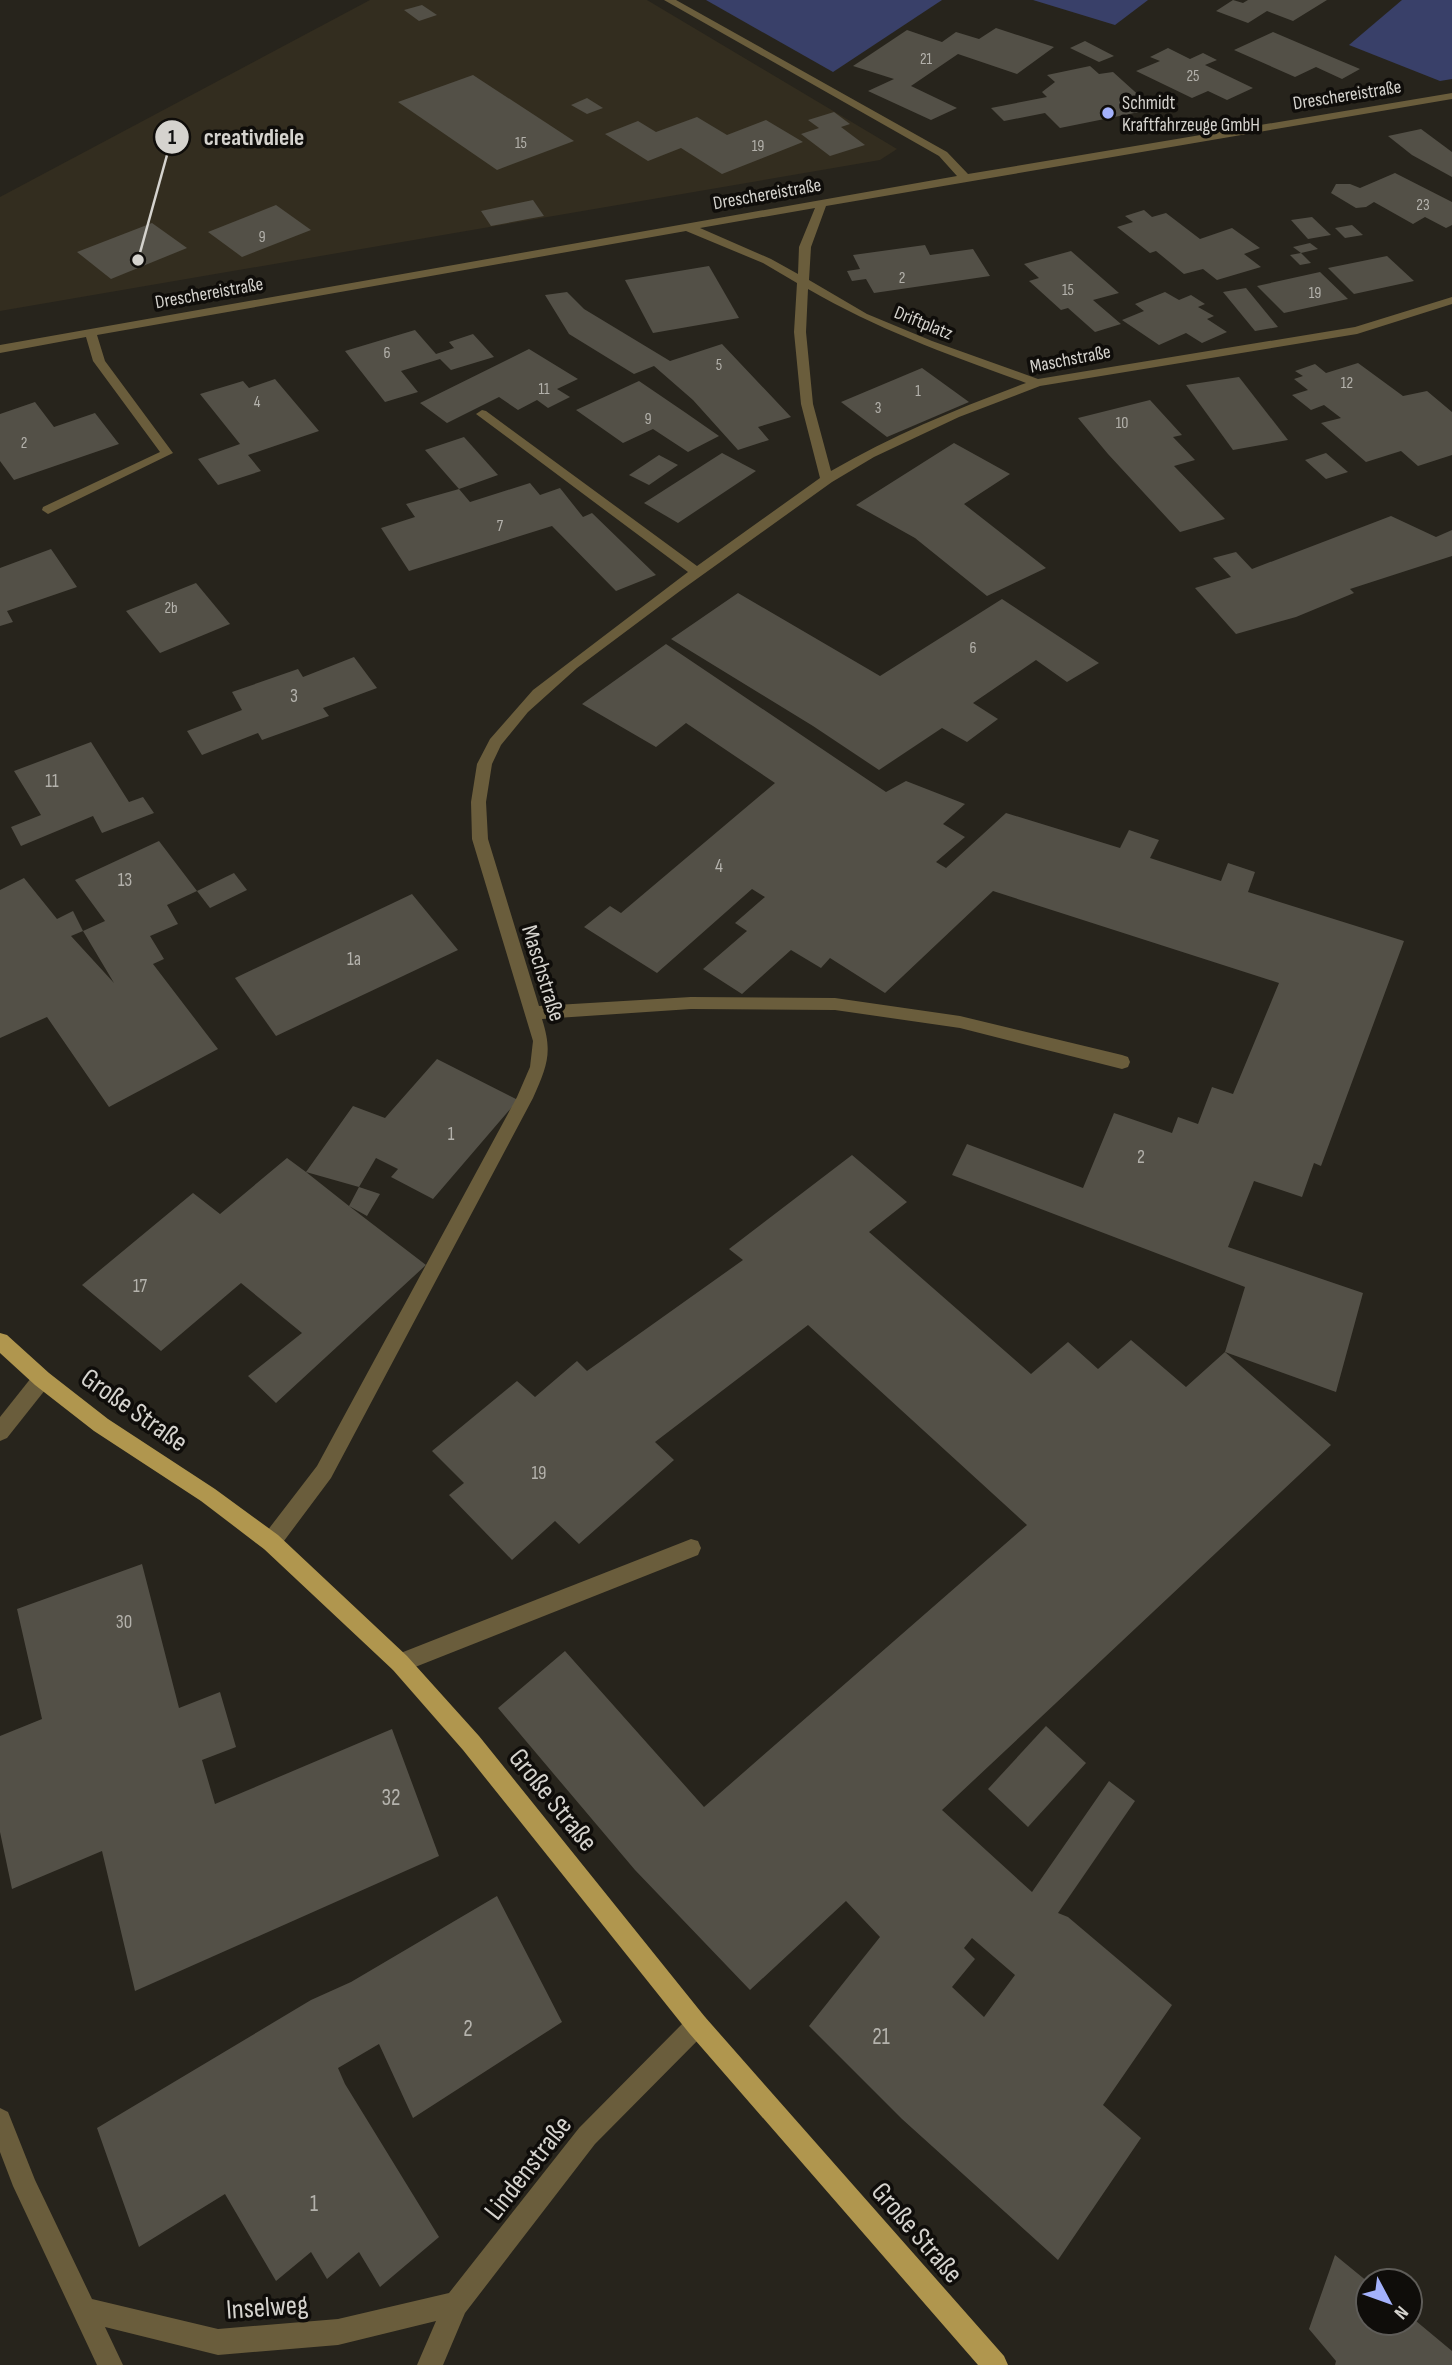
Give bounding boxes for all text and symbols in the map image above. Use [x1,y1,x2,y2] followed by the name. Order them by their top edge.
[920,50,933,69] house number: 21
[1186,67,1200,86] house number: 25
[1291,76,1403,115] street label: Dreschereistraße
[1122,92,1260,137] place label: Schmidt Kraftfahrzeuge GmbH
[1100,105,1116,121] marker: Schmidt Kraftfahrzeuge GmbH
[154,115,318,160] callout: creativdiele
[204,123,304,152] text: creativdiele
[168,125,176,150] text: 1
[515,134,527,153] house number: 15
[752,137,764,156] house number: 19
[711,174,823,215] street label: Dreschereistraße
[1416,196,1430,215] house number: 23
[258,228,266,247] house number: 9
[899,269,905,288] house number: 2
[153,273,265,314] street label: Dreschereistraße
[1062,281,1074,300] house number: 15
[1309,284,1321,303] house number: 19
[891,301,956,346] street label: Driftplatz
[1028,340,1113,379] street label: Maschstraße
[383,344,391,363] house number: 6
[716,356,722,375] house number: 5
[1341,374,1353,393] house number: 12
[538,380,550,399] house number: 11
[915,382,921,401] house number: 1
[254,393,261,412] house number: 4
[875,399,881,418] house number: 3
[644,410,652,429] house number: 9
[1116,414,1128,433] house number: 10
[21,434,27,453] house number: 2
[497,517,504,536] house number: 7
[164,599,178,618] house number: 2b
[969,639,977,658] house number: 6
[290,685,298,708] house number: 3
[45,770,59,793] house number: 11
[715,855,723,878] house number: 4
[118,869,132,892] house number: 13
[515,922,571,1025] street label: Maschstraße
[347,948,361,971] house number: 1a
[448,1123,455,1146] house number: 1
[1137,1146,1145,1169] house number: 2
[133,1275,148,1298] house number: 17
[74,1362,194,1459] street label: Große Straße
[531,1462,547,1485] house number: 19
[116,1611,132,1634] house number: 30
[501,1742,604,1858] street label: Große Straße
[381,1784,401,1812] house number: 32
[463,2015,473,2043] house number: 2
[872,2023,890,2051] house number: 21
[477,2110,579,2226] street label: Lindenstraße
[864,2176,970,2290] street label: Große Straße
[310,2190,318,2218] house number: 1
[1354,2267,1424,2337] north arrow
[225,2288,309,2327] street label: Inselweg
[1389,2301,1413,2324] text: N

